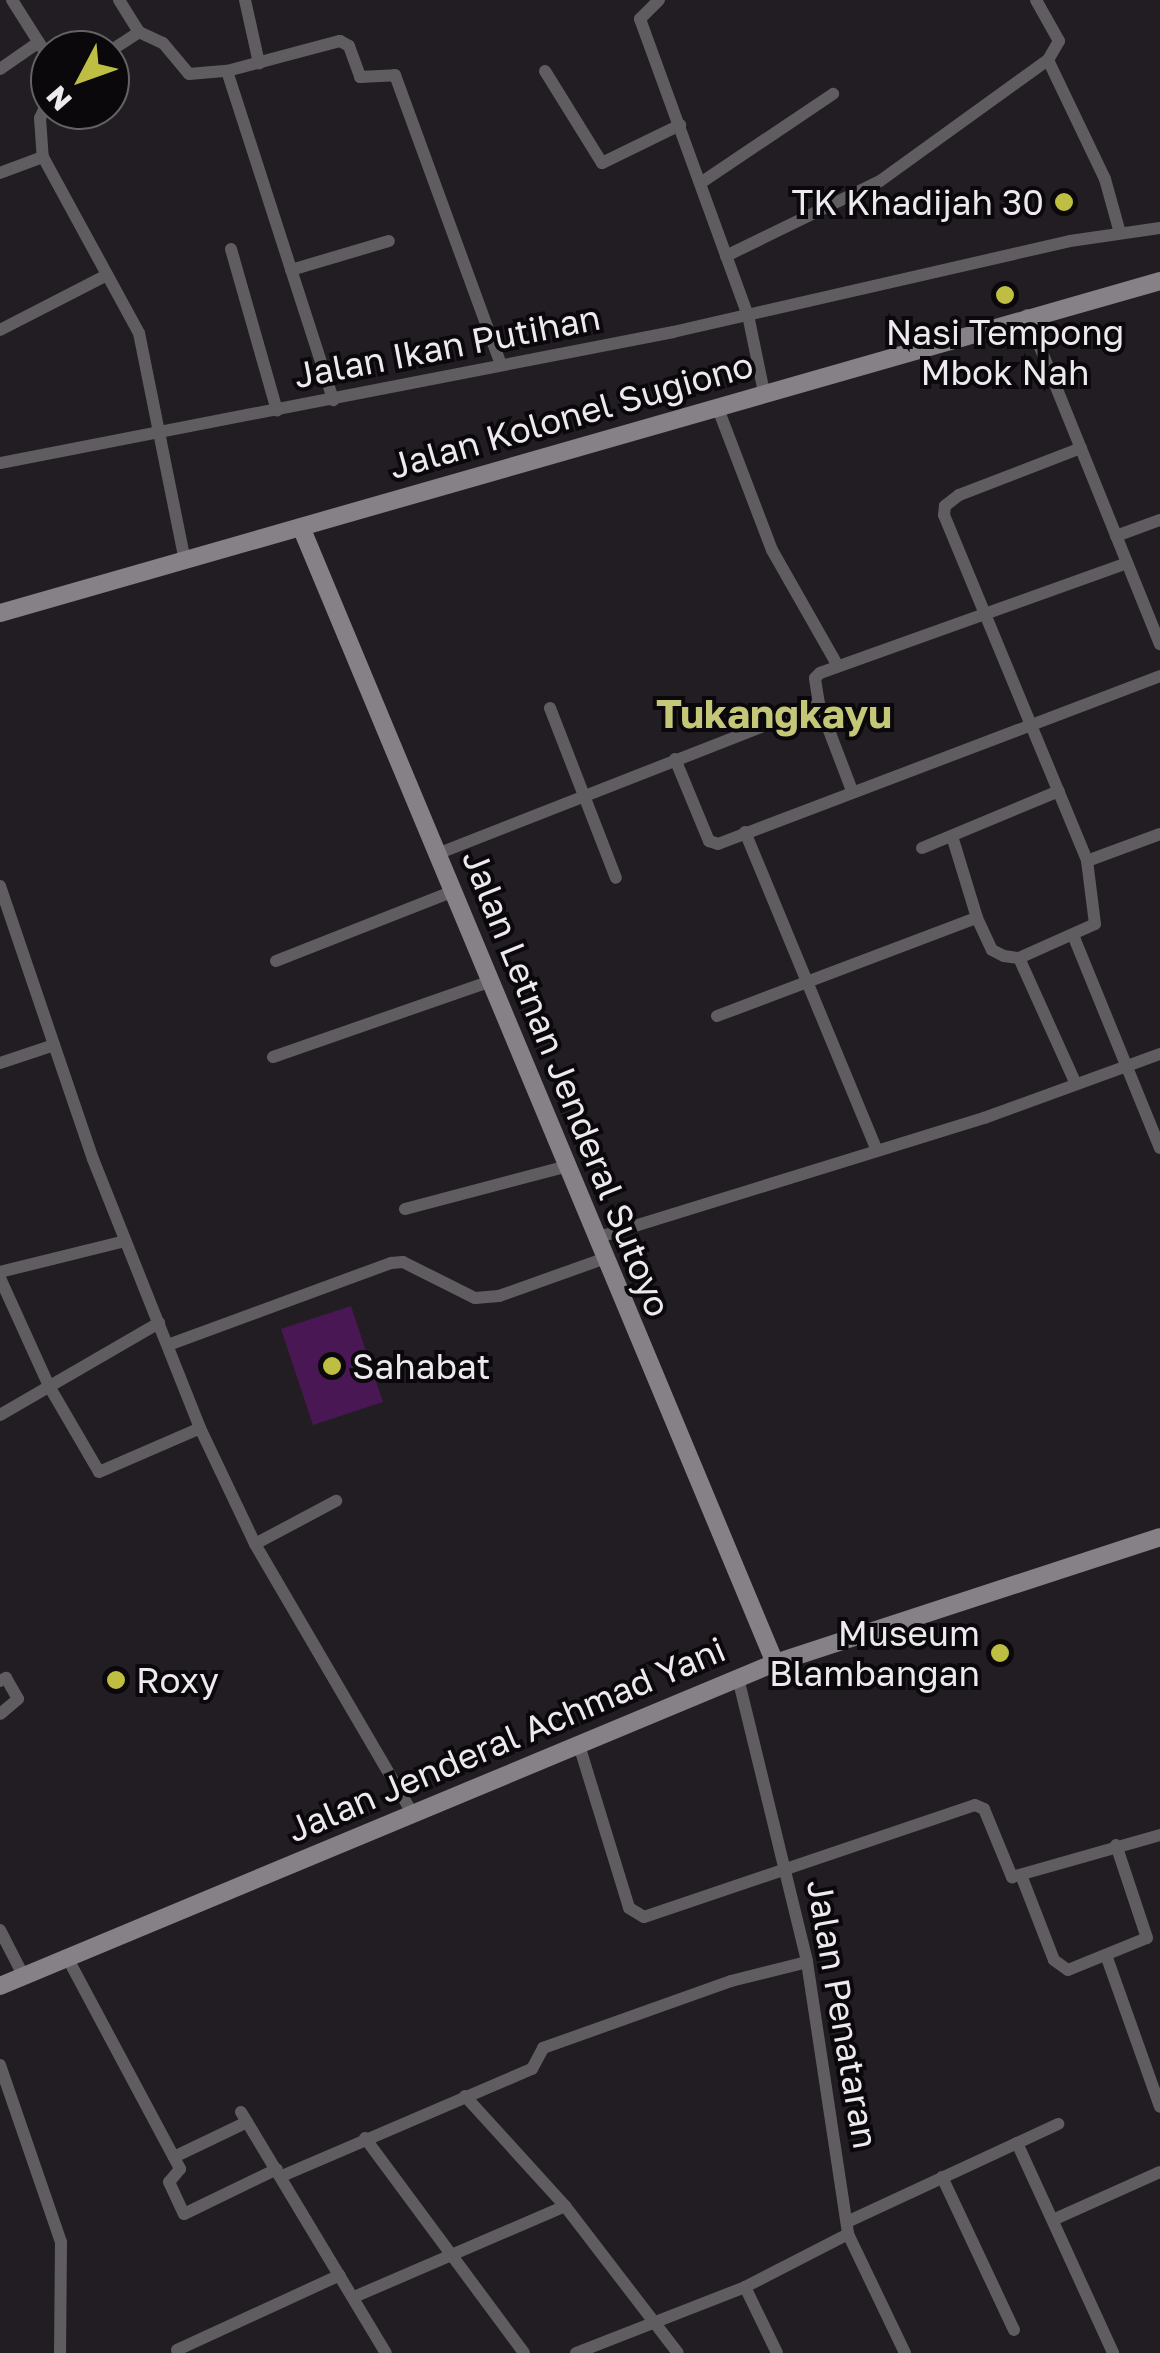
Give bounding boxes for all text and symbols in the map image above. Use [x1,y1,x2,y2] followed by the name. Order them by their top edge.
[30,30,130,130] north arrow
[39,80,78,118] text: N
[791,181,1044,223] place label: TK Khadijah 30
[1053,191,1075,213] marker: TK Khadijah 30
[994,284,1016,306] marker: Nasi Tempong Mbok Nah
[290,296,604,396] street label: Jalan Ikan Putihan
[886,311,1124,393] place label: Nasi Tempong Mbok Nah
[384,343,758,487] street label: Jalan Kolonel Sugiono
[656,689,892,737] district label: Tukangkayu
[454,843,680,1323] street label: Jalan Letnan Jenderal Sutoyo
[352,1345,490,1387] place label: Sahabat
[321,1355,343,1377] marker: Sahabat
[769,1612,980,1694] place label: Museum Blambangan
[281,1628,731,1850] street label: Jalan Jenderal Achmad Yani
[989,1642,1011,1664] marker: Museum Blambangan
[136,1659,219,1701] place label: Roxy
[105,1669,127,1691] marker: Roxy
[799,1876,887,2152] street label: Jalan Penataran

